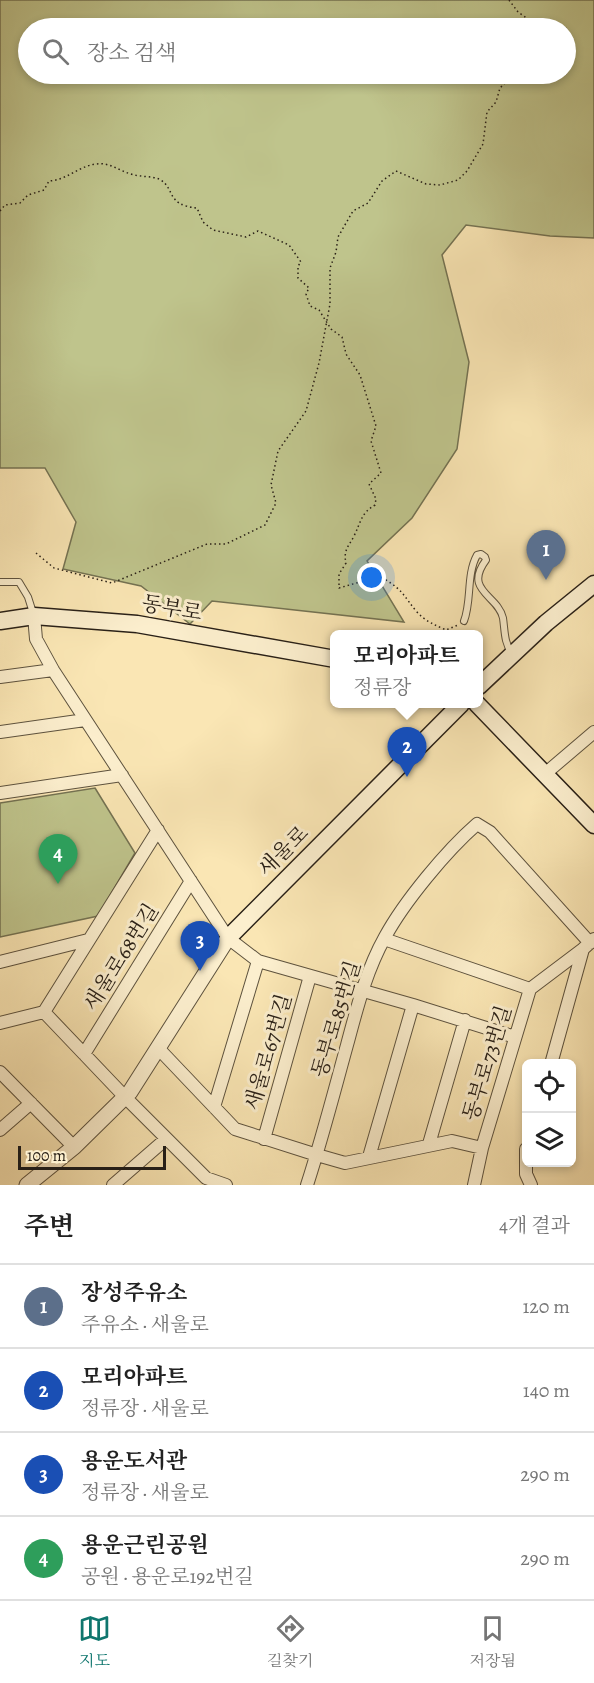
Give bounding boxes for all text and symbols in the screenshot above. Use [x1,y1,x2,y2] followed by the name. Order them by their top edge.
[18,18,576,84] search box
[39,35,72,68] icon: search
[87,38,176,68] text: 장소 검색
[526,530,566,580] pin: 1
[357,563,386,592] your location
[140,589,204,627] street label: 동부로
[330,630,483,708] popup
[353,641,460,671] text: 모리아파트
[353,674,411,701] text: 정류장
[388,728,426,777] pin: 2
[252,820,314,882] street label: 새울로
[38,834,78,884] pin: 4
[77,898,165,1016] street label: 새울로68번길
[180,922,220,971] pin: 3
[305,957,367,1081] street label: 동부로85번길
[238,990,298,1114] street label: 새울로67번길
[456,1002,518,1124] street label: 동부로73번길
[522,1059,576,1167] map controls
[522,1059,576,1113] button: locate
[522,1113,576,1167] button: layers
[18,1143,166,1170] scale bar
[27,1145,66,1167] text: 100 m
[24,1209,74,1244] text: 주변
[499,1212,570,1239] text: 4개 결과
[81,1278,187,1308] text: 장성주유소
[40,1293,47,1320] text: 1
[522,1293,570,1320] text: 120 m
[81,1311,209,1338] text: 주유소 · 새울로
[81,1362,187,1392] text: 모리아파트
[39,1377,48,1404] text: 2
[523,1377,570,1404] text: 140 m
[81,1395,209,1422] text: 정류장 · 새울로
[81,1446,187,1476] text: 용운도서관
[39,1461,48,1488] text: 3
[520,1461,570,1488] text: 290 m
[81,1479,209,1506] text: 정류장 · 새울로
[81,1530,209,1560] text: 용운근린공원
[39,1545,48,1572] text: 4
[520,1545,570,1572] text: 290 m
[81,1563,254,1590] text: 공원 · 용운로192번길
[78,1612,111,1672] tab: 지도
[267,1612,313,1672] tab: 길찾기
[470,1612,516,1672] tab: 저장됨

